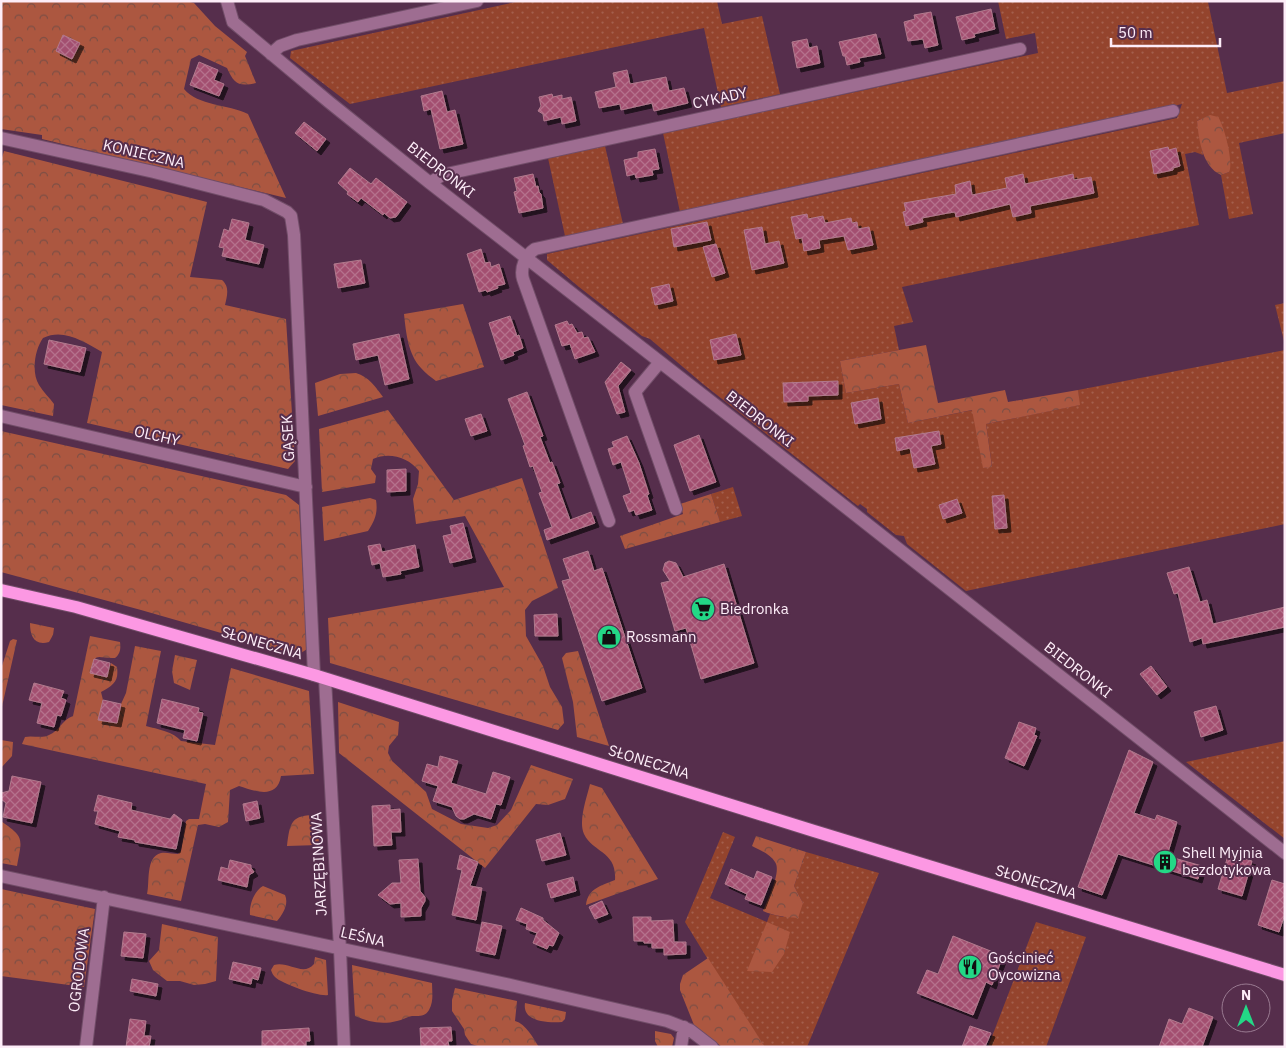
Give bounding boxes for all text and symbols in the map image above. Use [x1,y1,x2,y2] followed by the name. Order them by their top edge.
[1111,15,1220,47] scale bar
[1118,23,1153,42] text: 50 m
[691,82,749,113] street label: CYKADY
[101,135,187,172] street label: KONIECZNA
[404,137,479,202] street label: BIEDRONKI
[723,386,798,451] street label: BIEDRONKI
[277,414,298,462] street label: GĄSEK
[132,421,182,450] street label: OLCHY
[690,596,716,622] supermarket icon: Biedronka
[720,599,789,618] place label: Biedronka
[219,622,306,663] street label: SŁONECZNA
[596,624,622,650] shop icon: Rossmann
[626,627,696,646] place label: Rossmann
[1041,637,1116,702] street label: BIEDRONKI
[606,740,692,783] street label: SŁONECZNA
[306,811,331,917] street label: JARZĘBINOWA
[1182,843,1271,879] place label: Shell Myjnia bezdotykowa
[1152,849,1178,875] building icon: Shell Myjnia bezdotykowa
[993,860,1079,903] street label: SŁONECZNA
[339,922,388,951] street label: LEŚNA
[64,926,93,1013] street label: OGRODOWA
[988,948,1061,984] place label: Gościnieć Oycowizna
[957,954,983,980] restaurant icon: Gościnieć Oycowizna
[1221,983,1271,1033] north arrow
[1241,986,1251,1004] text: N

